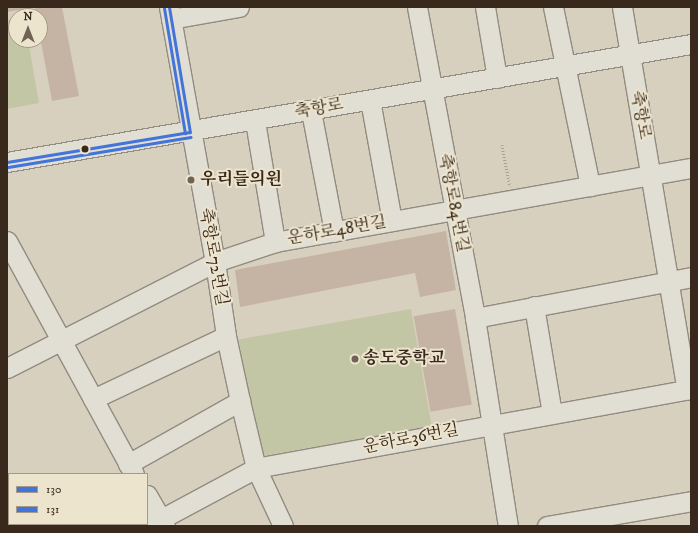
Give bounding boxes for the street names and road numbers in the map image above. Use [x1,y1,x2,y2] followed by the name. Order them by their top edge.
[626,89,654,141] street label: 축항로
[293,95,345,123] street label: 축항로
[433,152,473,254] street label: 축항로84번길
[194,206,232,308] street label: 축항로72번길
[286,212,388,250] street label: 운하로48번길
[361,420,461,458] street label: 운하로36번길

